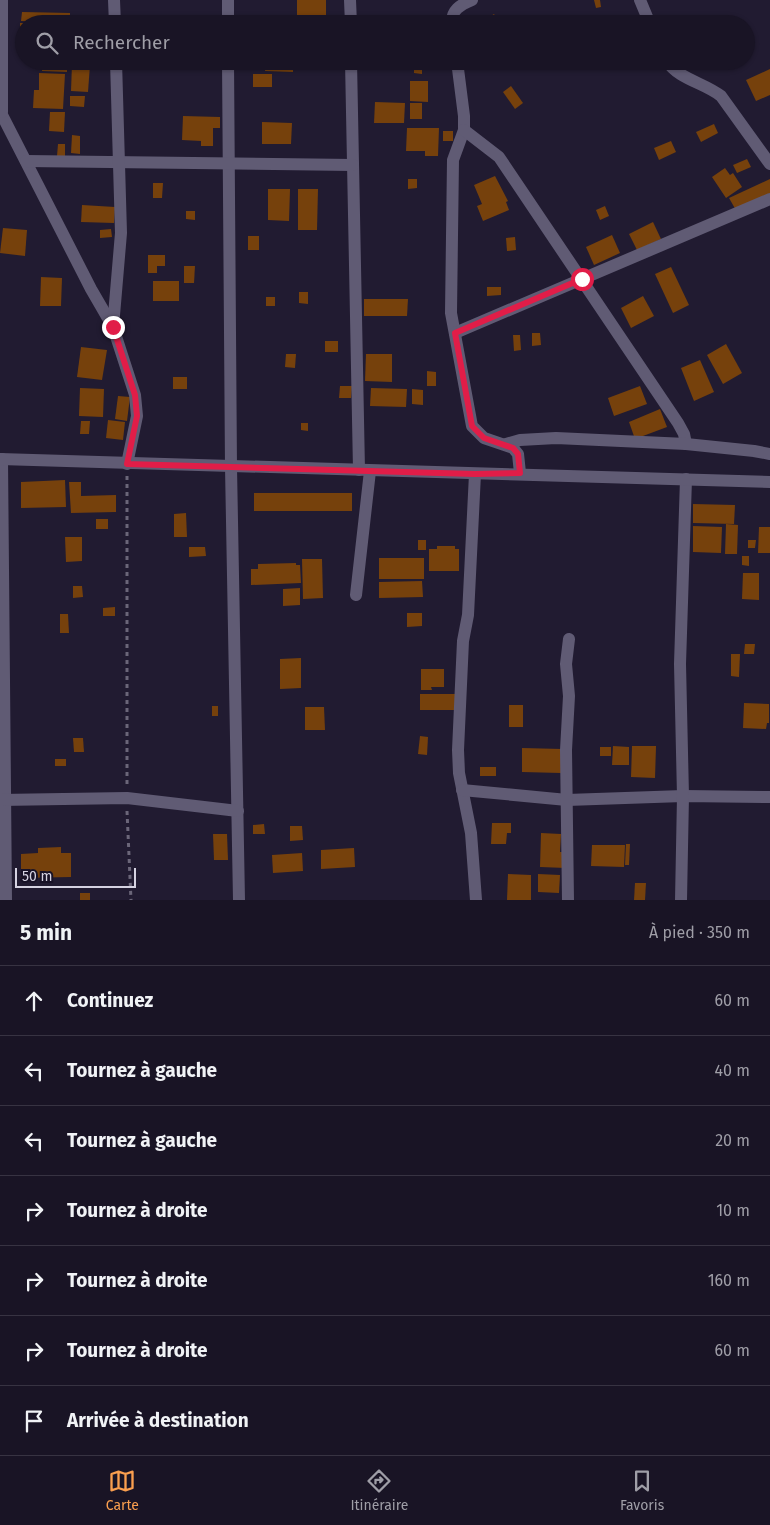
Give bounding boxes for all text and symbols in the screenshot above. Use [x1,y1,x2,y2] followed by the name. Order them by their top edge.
[15,15,755,70] search box
[33,29,61,57] icon: search
[73,31,170,54] text: Rechercher
[571,268,594,291] route start
[102,316,125,339] route end
[15,865,136,888] scale bar
[22,868,53,885] text: 50 m
[20,920,72,946] text: 5 min
[649,923,750,942] text: À pied · 350 m
[20,987,48,1015] icon: ahead
[67,989,153,1012] text: Continuez
[715,991,750,1010] text: 60 m
[20,1057,48,1085] icon: left
[67,1059,217,1082] text: Tournez à gauche
[715,1061,750,1080] text: 40 m
[20,1127,48,1155] icon: left
[67,1129,217,1152] text: Tournez à gauche
[715,1131,750,1150] text: 20 m
[20,1197,48,1225] icon: right
[67,1199,208,1222] text: Tournez à droite
[716,1201,750,1220] text: 10 m
[20,1267,48,1295] icon: right
[67,1269,208,1292] text: Tournez à droite
[708,1271,750,1290] text: 160 m
[20,1337,48,1365] icon: right
[67,1339,208,1362] text: Tournez à droite
[715,1341,750,1360] text: 60 m
[20,1407,48,1435] icon: arrive
[67,1409,249,1432] text: Arrivée à destination
[106,1467,139,1514] tab: Carte
[350,1467,408,1514] tab: Itinéraire
[620,1467,664,1514] tab: Favoris

